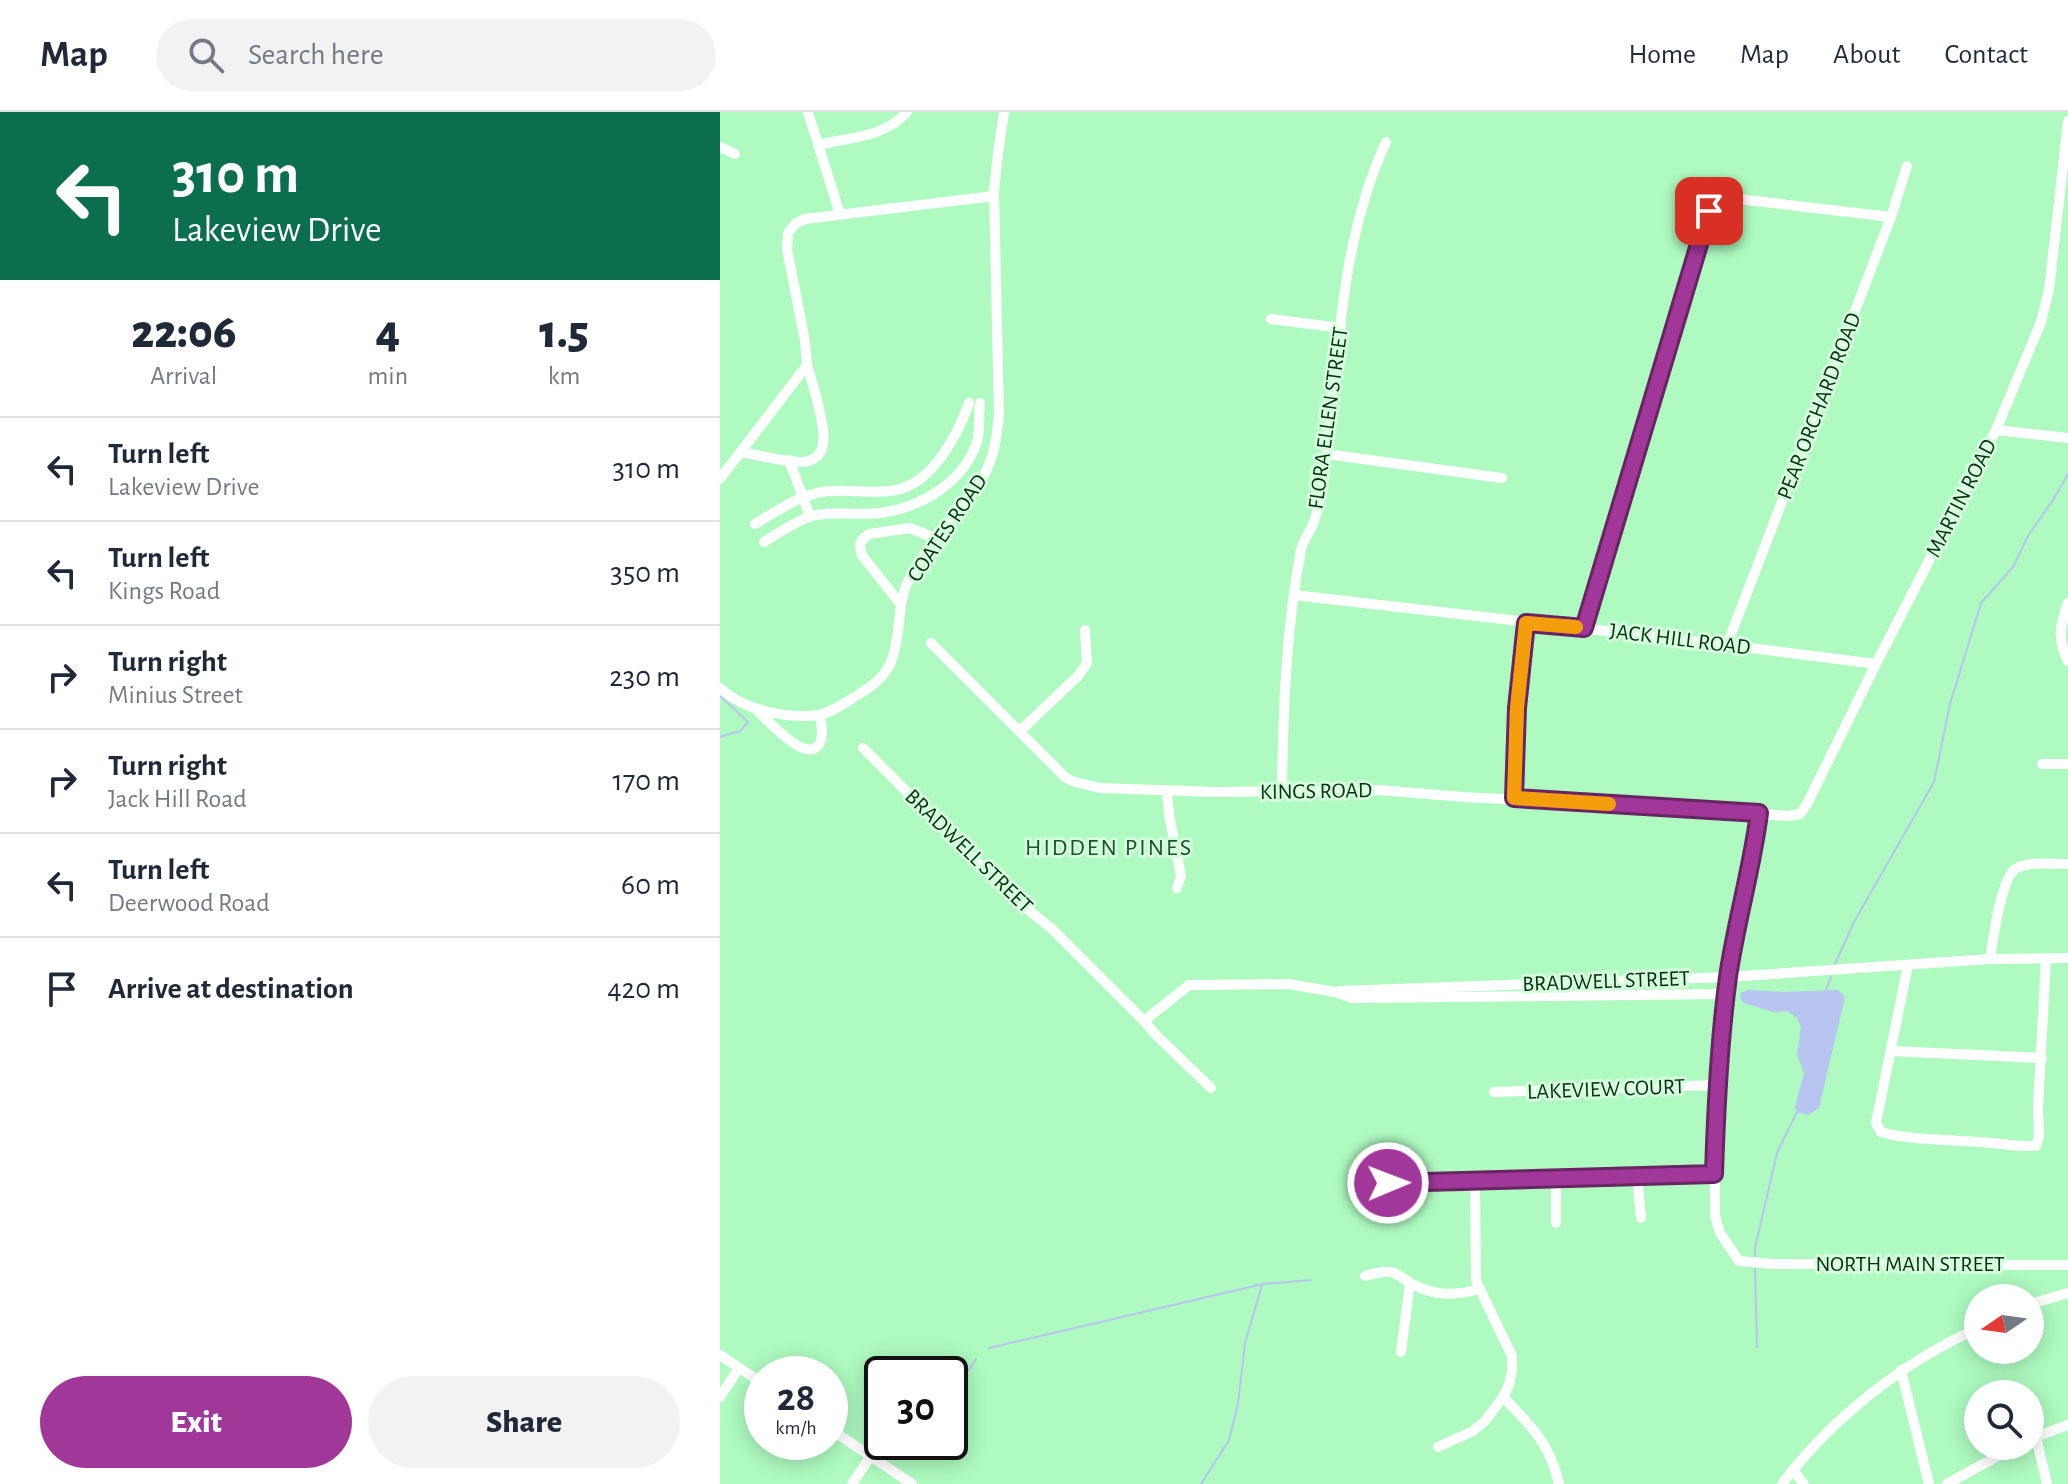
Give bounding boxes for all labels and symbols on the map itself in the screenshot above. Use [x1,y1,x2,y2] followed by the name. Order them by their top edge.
[1675,177,1743,245] pin
[1773,309,1865,503] street label: PEAR ORCHARD ROAD
[1304,325,1352,510] street label: FLORA ELLEN STREET
[1922,435,2000,561] street label: MARTIN ROAD
[903,470,991,586] street label: COATES ROAD
[1608,619,1752,659] street label: JACK HILL ROAD
[1260,779,1372,803] street label: KINGS ROAD
[901,785,1037,917] street label: BRADWELL STREET
[1025,836,1193,860] district label: HIDDEN PINES
[1522,967,1690,995] street label: BRADWELL STREET
[1527,1075,1686,1103] street label: LAKEVIEW COURT
[1346,1141,1430,1225] position arrow
[1815,1253,2005,1275] street label: NORTH MAIN STREET
[1964,1284,2044,1364] north arrow
[864,1356,968,1460] speed limit sign: 30

